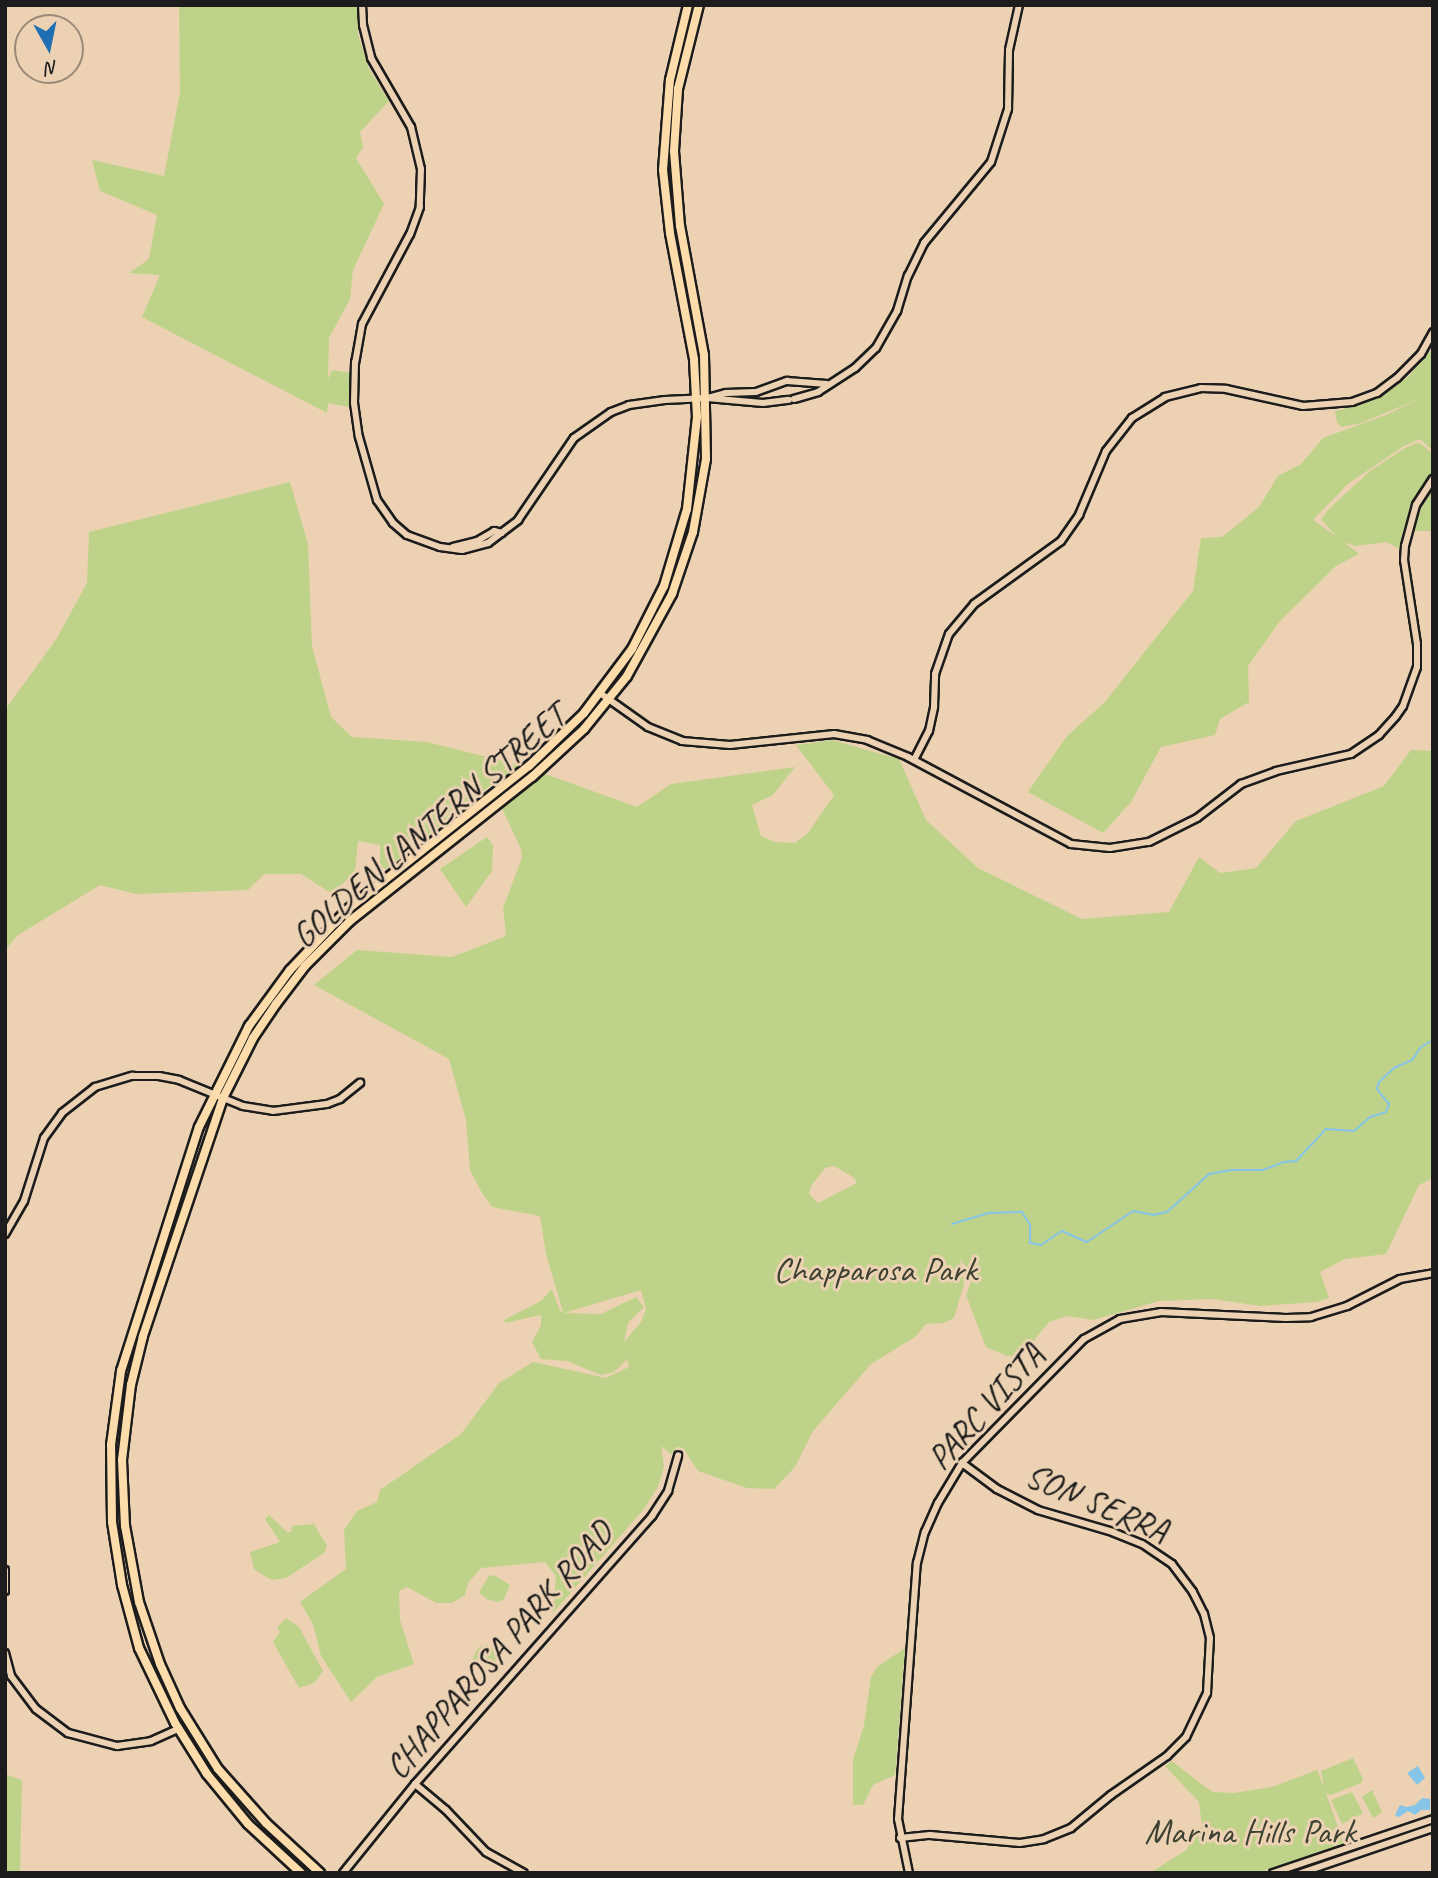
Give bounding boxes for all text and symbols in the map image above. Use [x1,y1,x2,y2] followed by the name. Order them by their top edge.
[14,14,84,84] north arrow
[44,55,60,81] text: N
[282,694,576,958] street label: GOLDEN LANTERN STREET
[773,1249,977,1291] park label: Chapparosa Park
[918,1335,1054,1479] street label: PARC VISTA
[1020,1454,1174,1552] street label: SON SERRA
[376,1513,622,1787] street label: CHAPPAROSA PARK ROAD
[1144,1811,1356,1853] park label: Marina Hills Park

